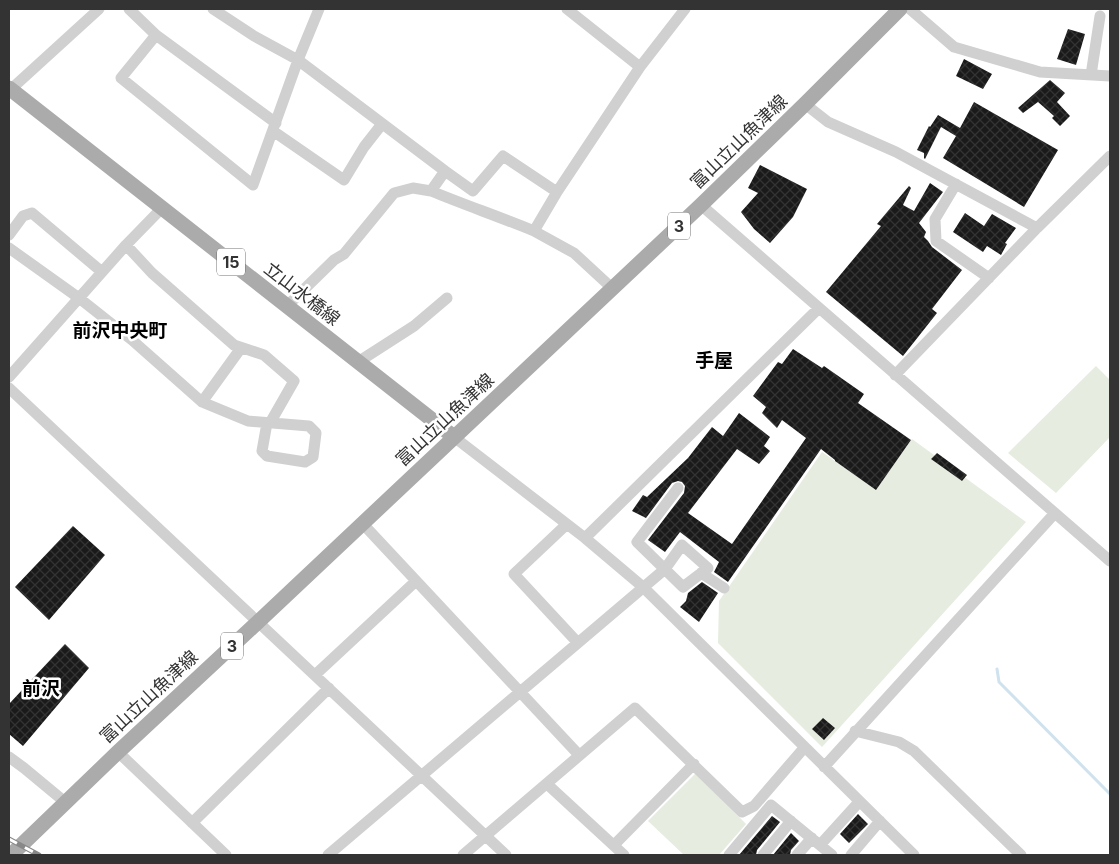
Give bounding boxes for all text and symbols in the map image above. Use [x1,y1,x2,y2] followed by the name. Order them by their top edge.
[686,90,791,193] street label: 富山立山魚津線
[668,212,690,240] road number: 3
[217,248,245,276] road number: 15
[260,258,344,330] street label: 立山水橋線
[72,319,168,342] district label: 前沢中央町
[695,349,733,372] district label: 手屋
[391,369,498,470] street label: 富山立山魚津線
[221,632,243,659] road number: 3
[95,646,202,747] street label: 富山立山魚津線
[22,677,60,700] district label: 前沢

